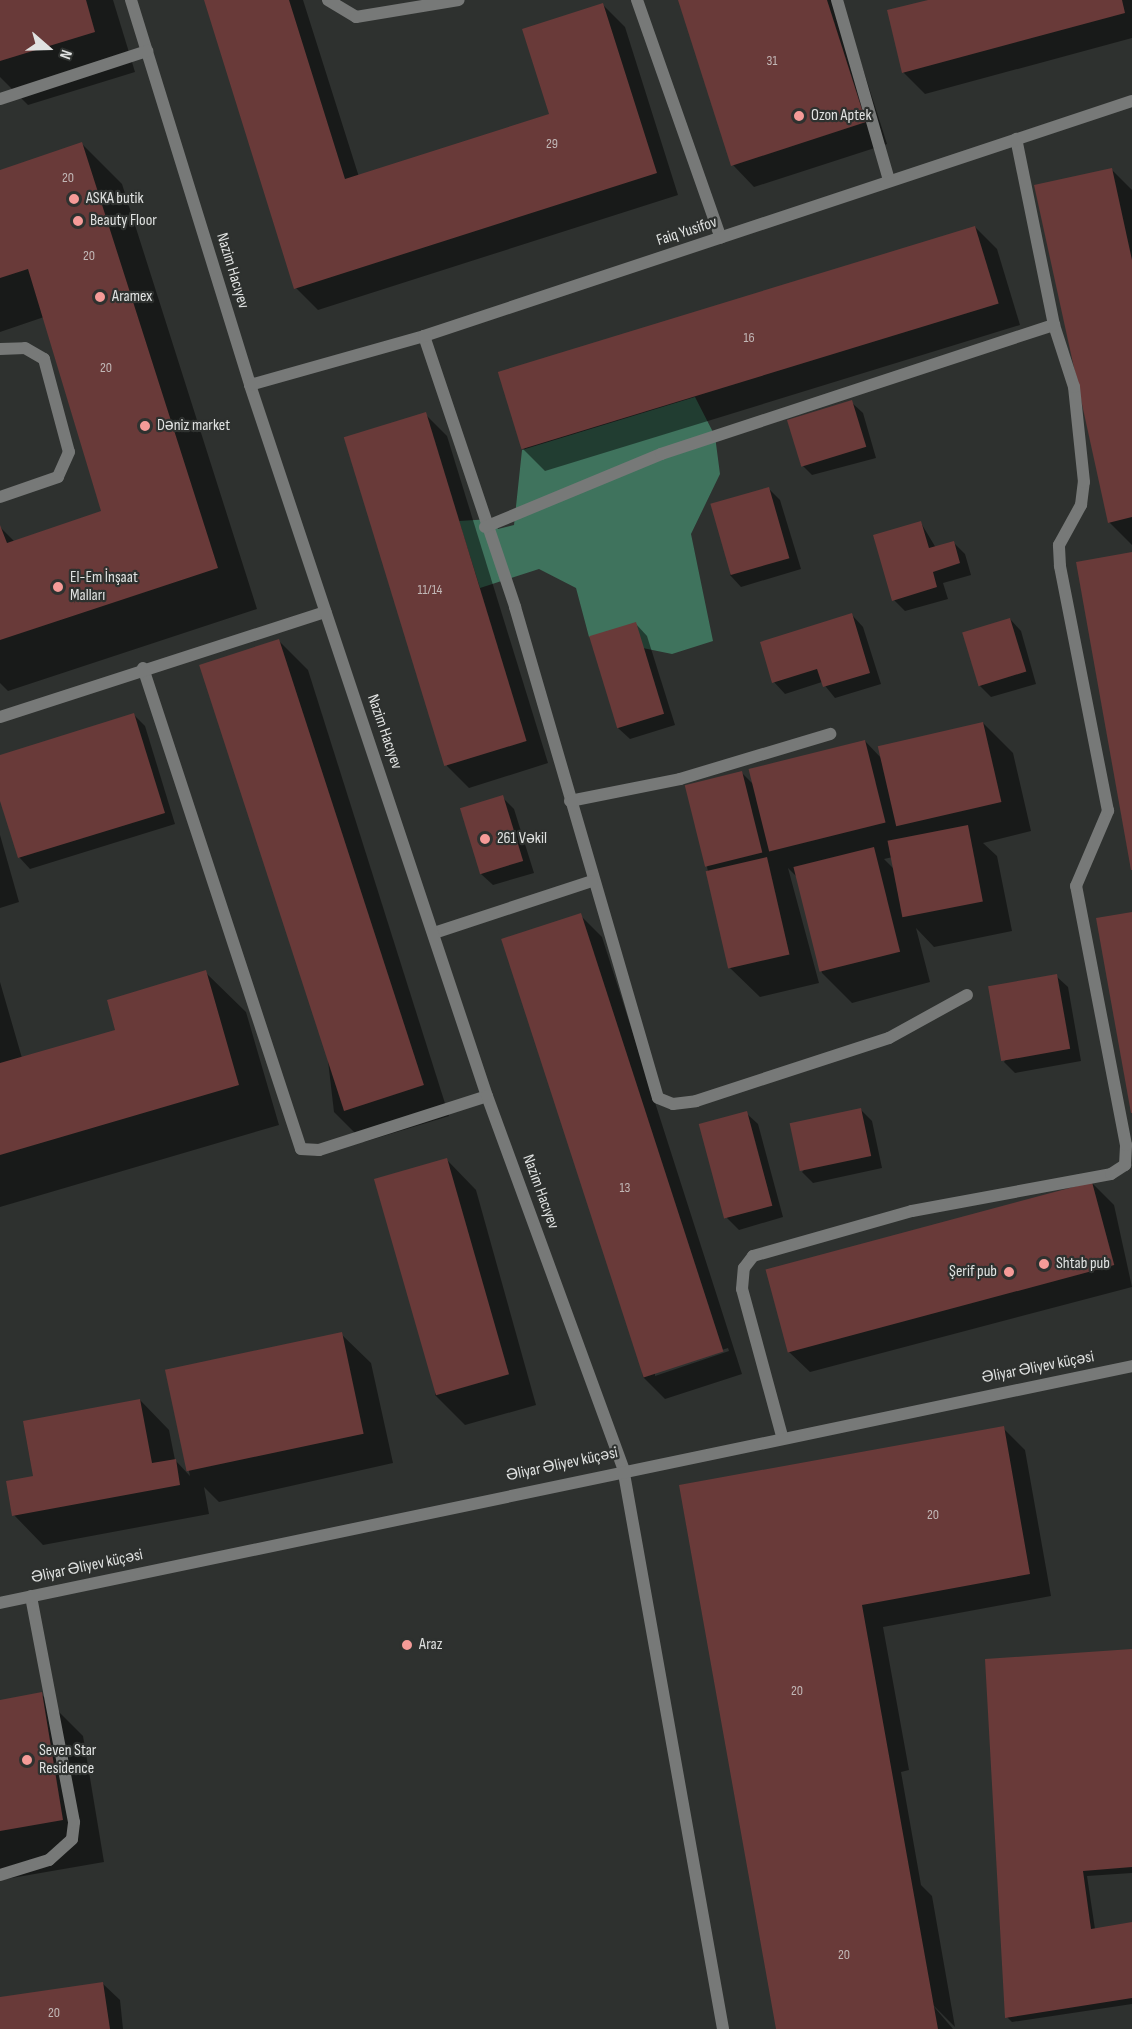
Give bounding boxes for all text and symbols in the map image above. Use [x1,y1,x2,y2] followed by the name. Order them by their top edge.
[18,18,78,78] north arrow
[55,47,76,62] text: N
[767,53,777,69] house number: 31
[811,106,872,126] place label: Ozon Aptek
[792,109,806,123] marker: Ozon Aptek
[546,136,558,152] house number: 29
[62,170,74,186] house number: 20
[86,189,144,209] place label: ASKA butik
[67,192,81,206] marker: ASKA butik
[90,211,157,231] place label: Beauty Floor
[654,213,720,251] street label: Faiq Yusifov
[71,214,85,228] marker: Beauty Floor
[211,231,253,311] street label: Nazim Hacıyev
[83,248,95,264] house number: 20
[112,287,152,307] place label: Aramex
[93,290,107,304] marker: Aramex
[743,330,755,346] house number: 16
[100,360,112,376] house number: 20
[157,416,230,436] place label: Dəniz market
[138,419,152,433] marker: Dəniz market
[70,568,138,606] place label: El-Em İnşaat Malları
[51,580,65,594] marker: El-Em İnşaat Malları
[418,582,442,598] house number: 11/14
[362,692,406,772] street label: Nazim Hacıyev
[497,829,547,849] place label: 261 Vəkil
[478,832,492,846] marker: 261 Vəkil
[518,1152,562,1232] street label: Nazim Hacıyev
[620,1180,630,1196] house number: 13
[1056,1254,1110,1274] place label: Shtab pub
[1037,1257,1051,1271] marker: Shtab pub
[949,1262,997,1282] place label: Şerif pub
[1002,1265,1016,1279] marker: Şerif pub
[980,1348,1096,1388] street label: Əliyar Əliyev küçəsi
[504,1444,620,1486] street label: Əliyar Əliyev küçəsi
[927,1507,939,1523] house number: 20
[29,1546,145,1588] street label: Əliyar Əliyev küçəsi
[419,1635,442,1655] place label: Araz
[400,1638,414,1652] marker: Araz
[791,1683,803,1699] house number: 20
[39,1741,96,1779] place label: Seven Star Residence
[20,1753,34,1767] marker: Seven Star Residence
[838,1947,850,1963] house number: 20
[48,2005,60,2021] house number: 20

